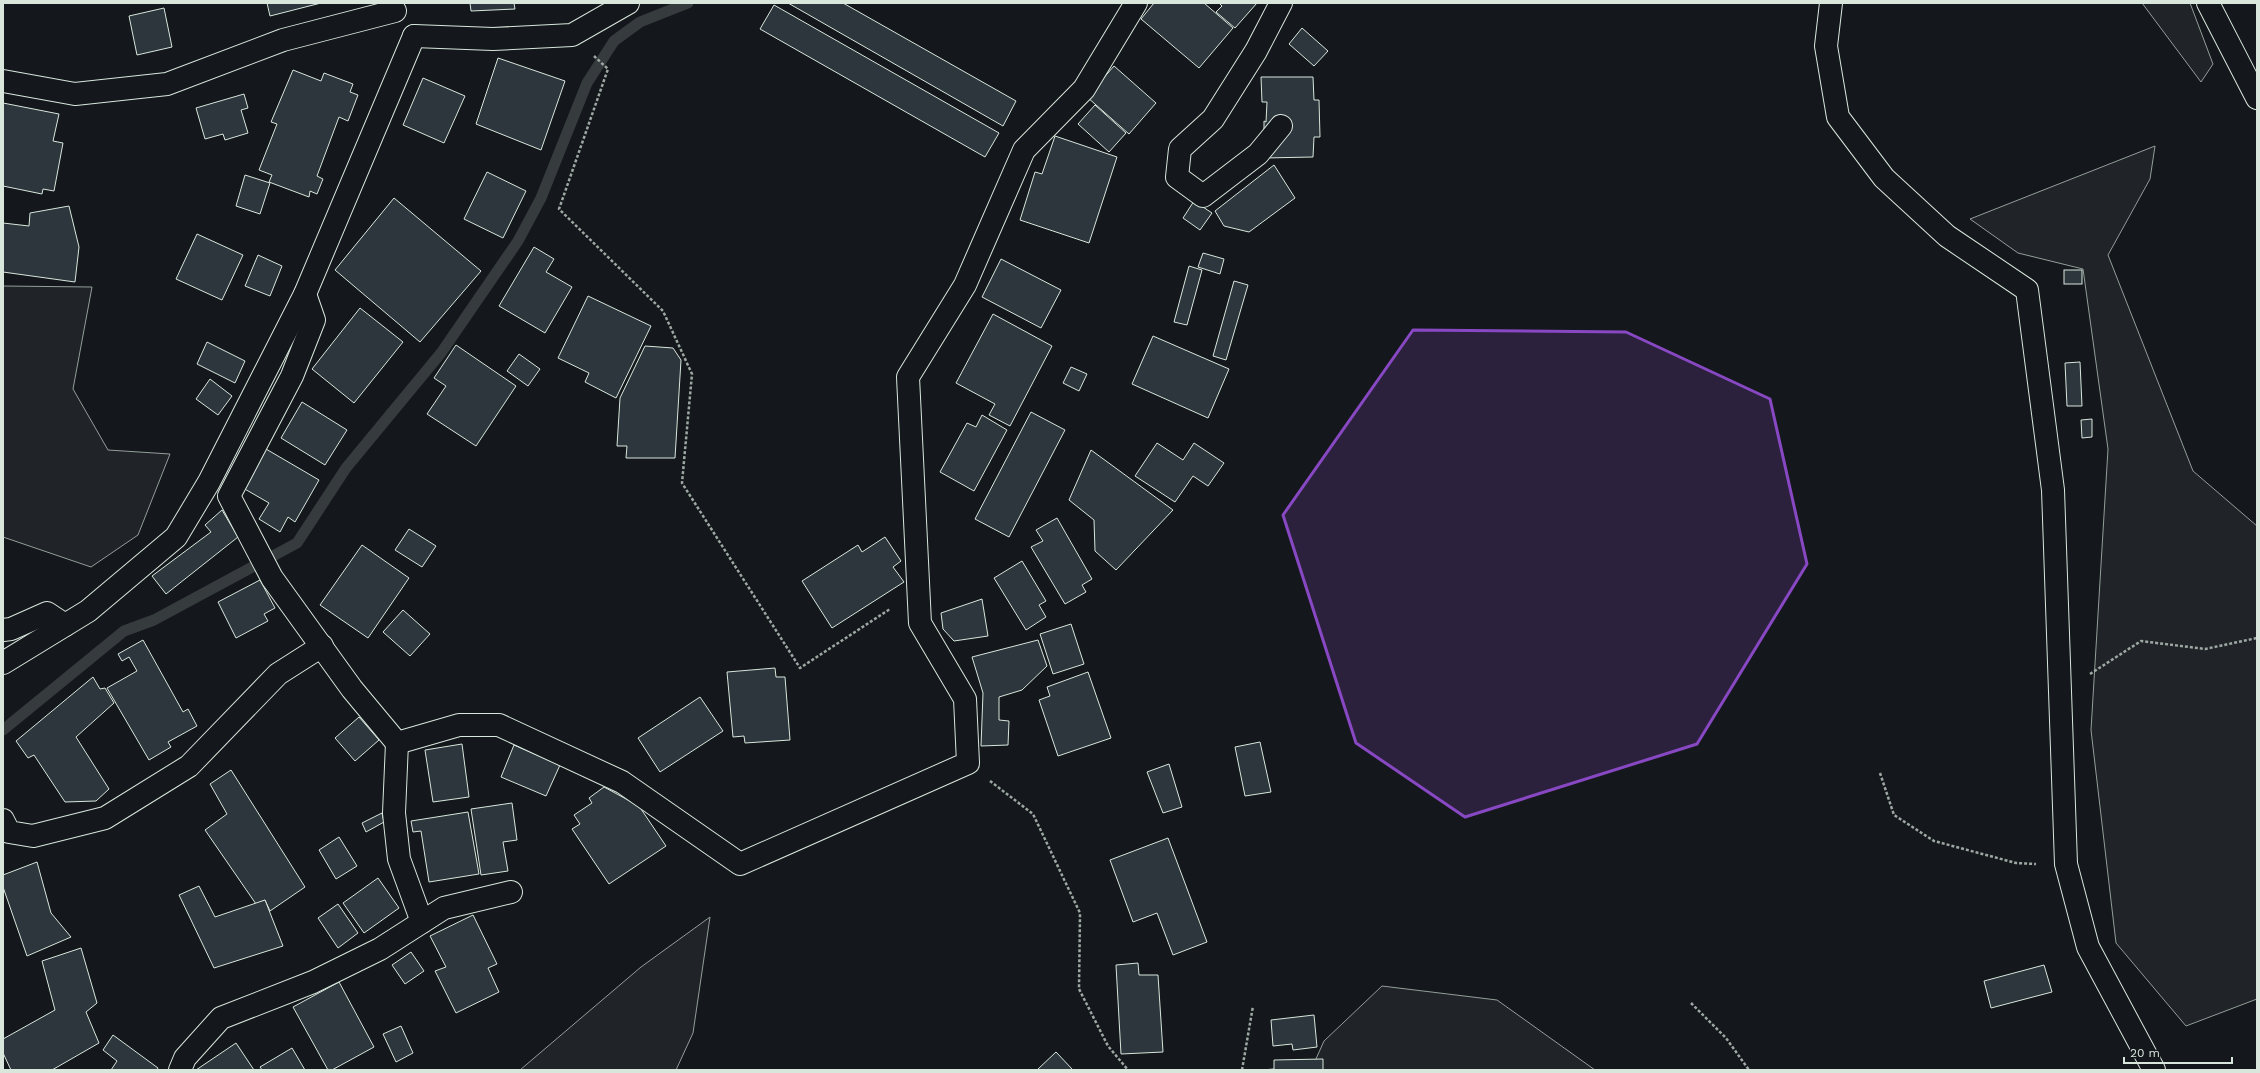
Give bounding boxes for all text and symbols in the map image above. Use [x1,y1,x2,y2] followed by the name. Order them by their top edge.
[2124,1039,2232,1065] scale bar
[2130,1046,2160,1060] text: 20 m

